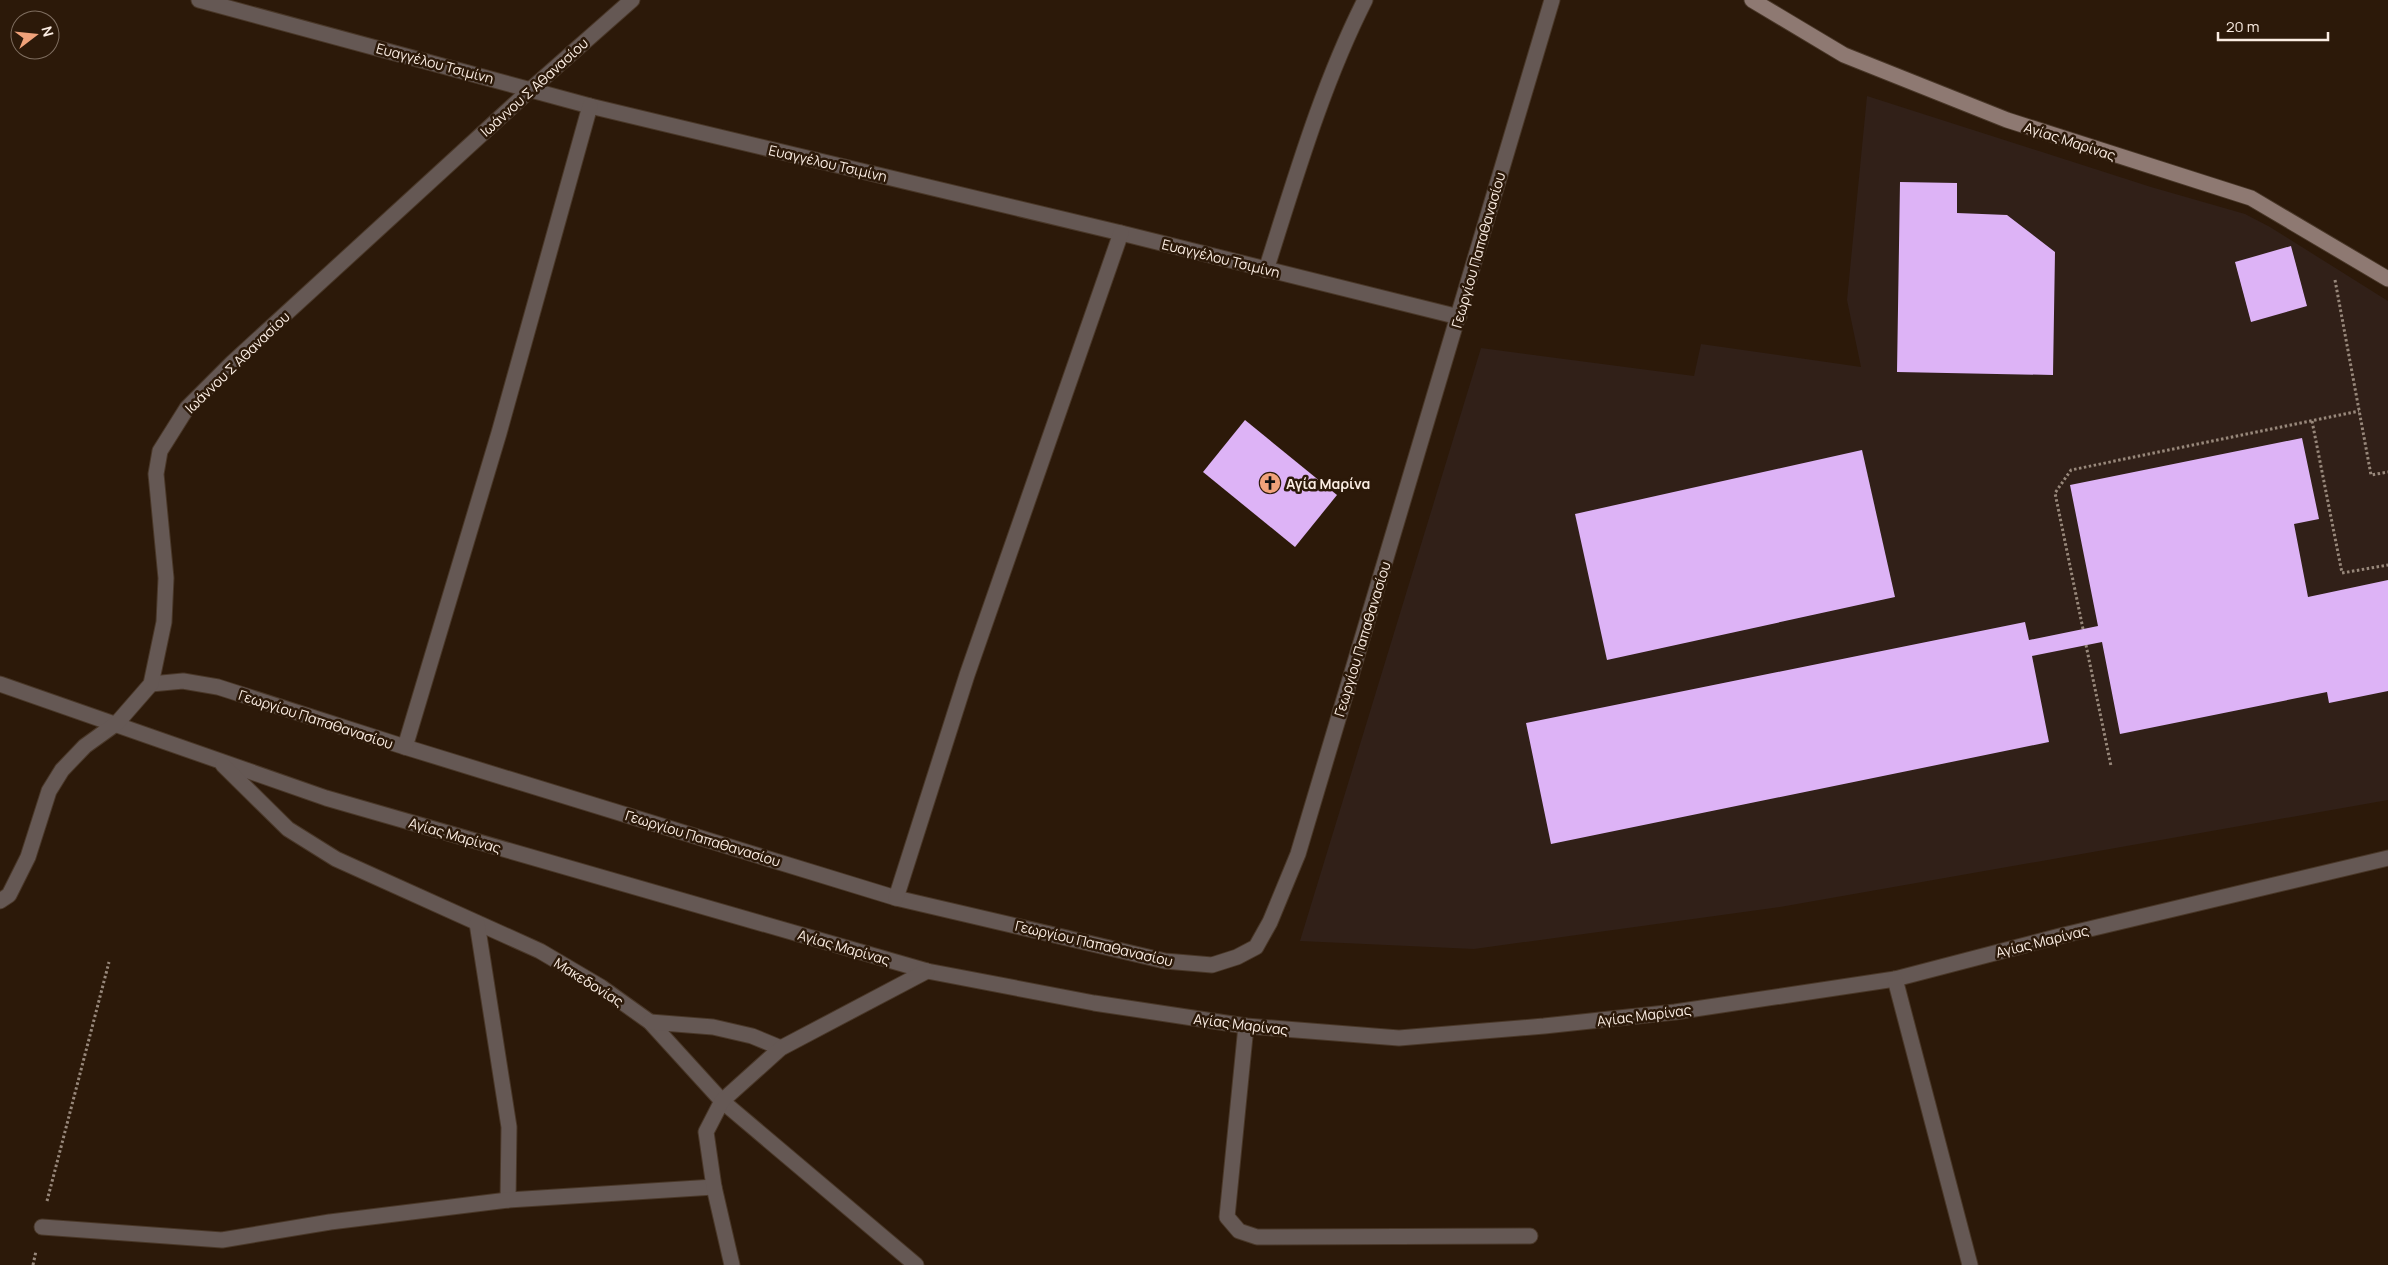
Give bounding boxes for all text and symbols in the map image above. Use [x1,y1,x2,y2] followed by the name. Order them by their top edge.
[10,10,60,60] north arrow
[2218,10,2328,42] scale bar
[2226,16,2259,37] text: 20 m
[37,24,58,39] text: N
[476,33,592,141] street label: Ιωάννου Σ Αθανασίου
[374,38,496,88] street label: Ευαγγέλου Τσιμίνη
[2022,117,2118,165] street label: Αγίας Μαρίνας
[767,140,889,186] street label: Ευαγγέλου Τσιμίνη
[1447,170,1509,330] street label: Γεωργίου Παπαθανασίου
[1160,234,1282,282] street label: Ευαγγέλου Τσιμίνη
[180,307,294,417] street label: Ιωάννου Σ Αθανασίου
[1258,471,1282,495] church icon: Αγία Μαρίνα
[1286,474,1370,493] place label: Αγία Μαρίνα
[1329,559,1395,719] street label: Γεωργίου Παπαθανασίου
[236,685,396,753] street label: Γεωργίου Παπαθανασίου
[623,805,783,871] street label: Γεωργίου Παπαθανασίου
[407,813,504,857] street label: Αγίας Μαρίνας
[1013,916,1175,970] street label: Γεωργίου Παπαθανασίου
[1994,920,2091,962] street label: Αγίας Μαρίνας
[796,925,893,969] street label: Αγίας Μαρίνας
[551,953,628,1011] street label: Μακεδονίας
[1596,1000,1693,1030] street label: Αγίας Μαρίνας
[1193,1009,1290,1039] street label: Αγίας Μαρίνας

